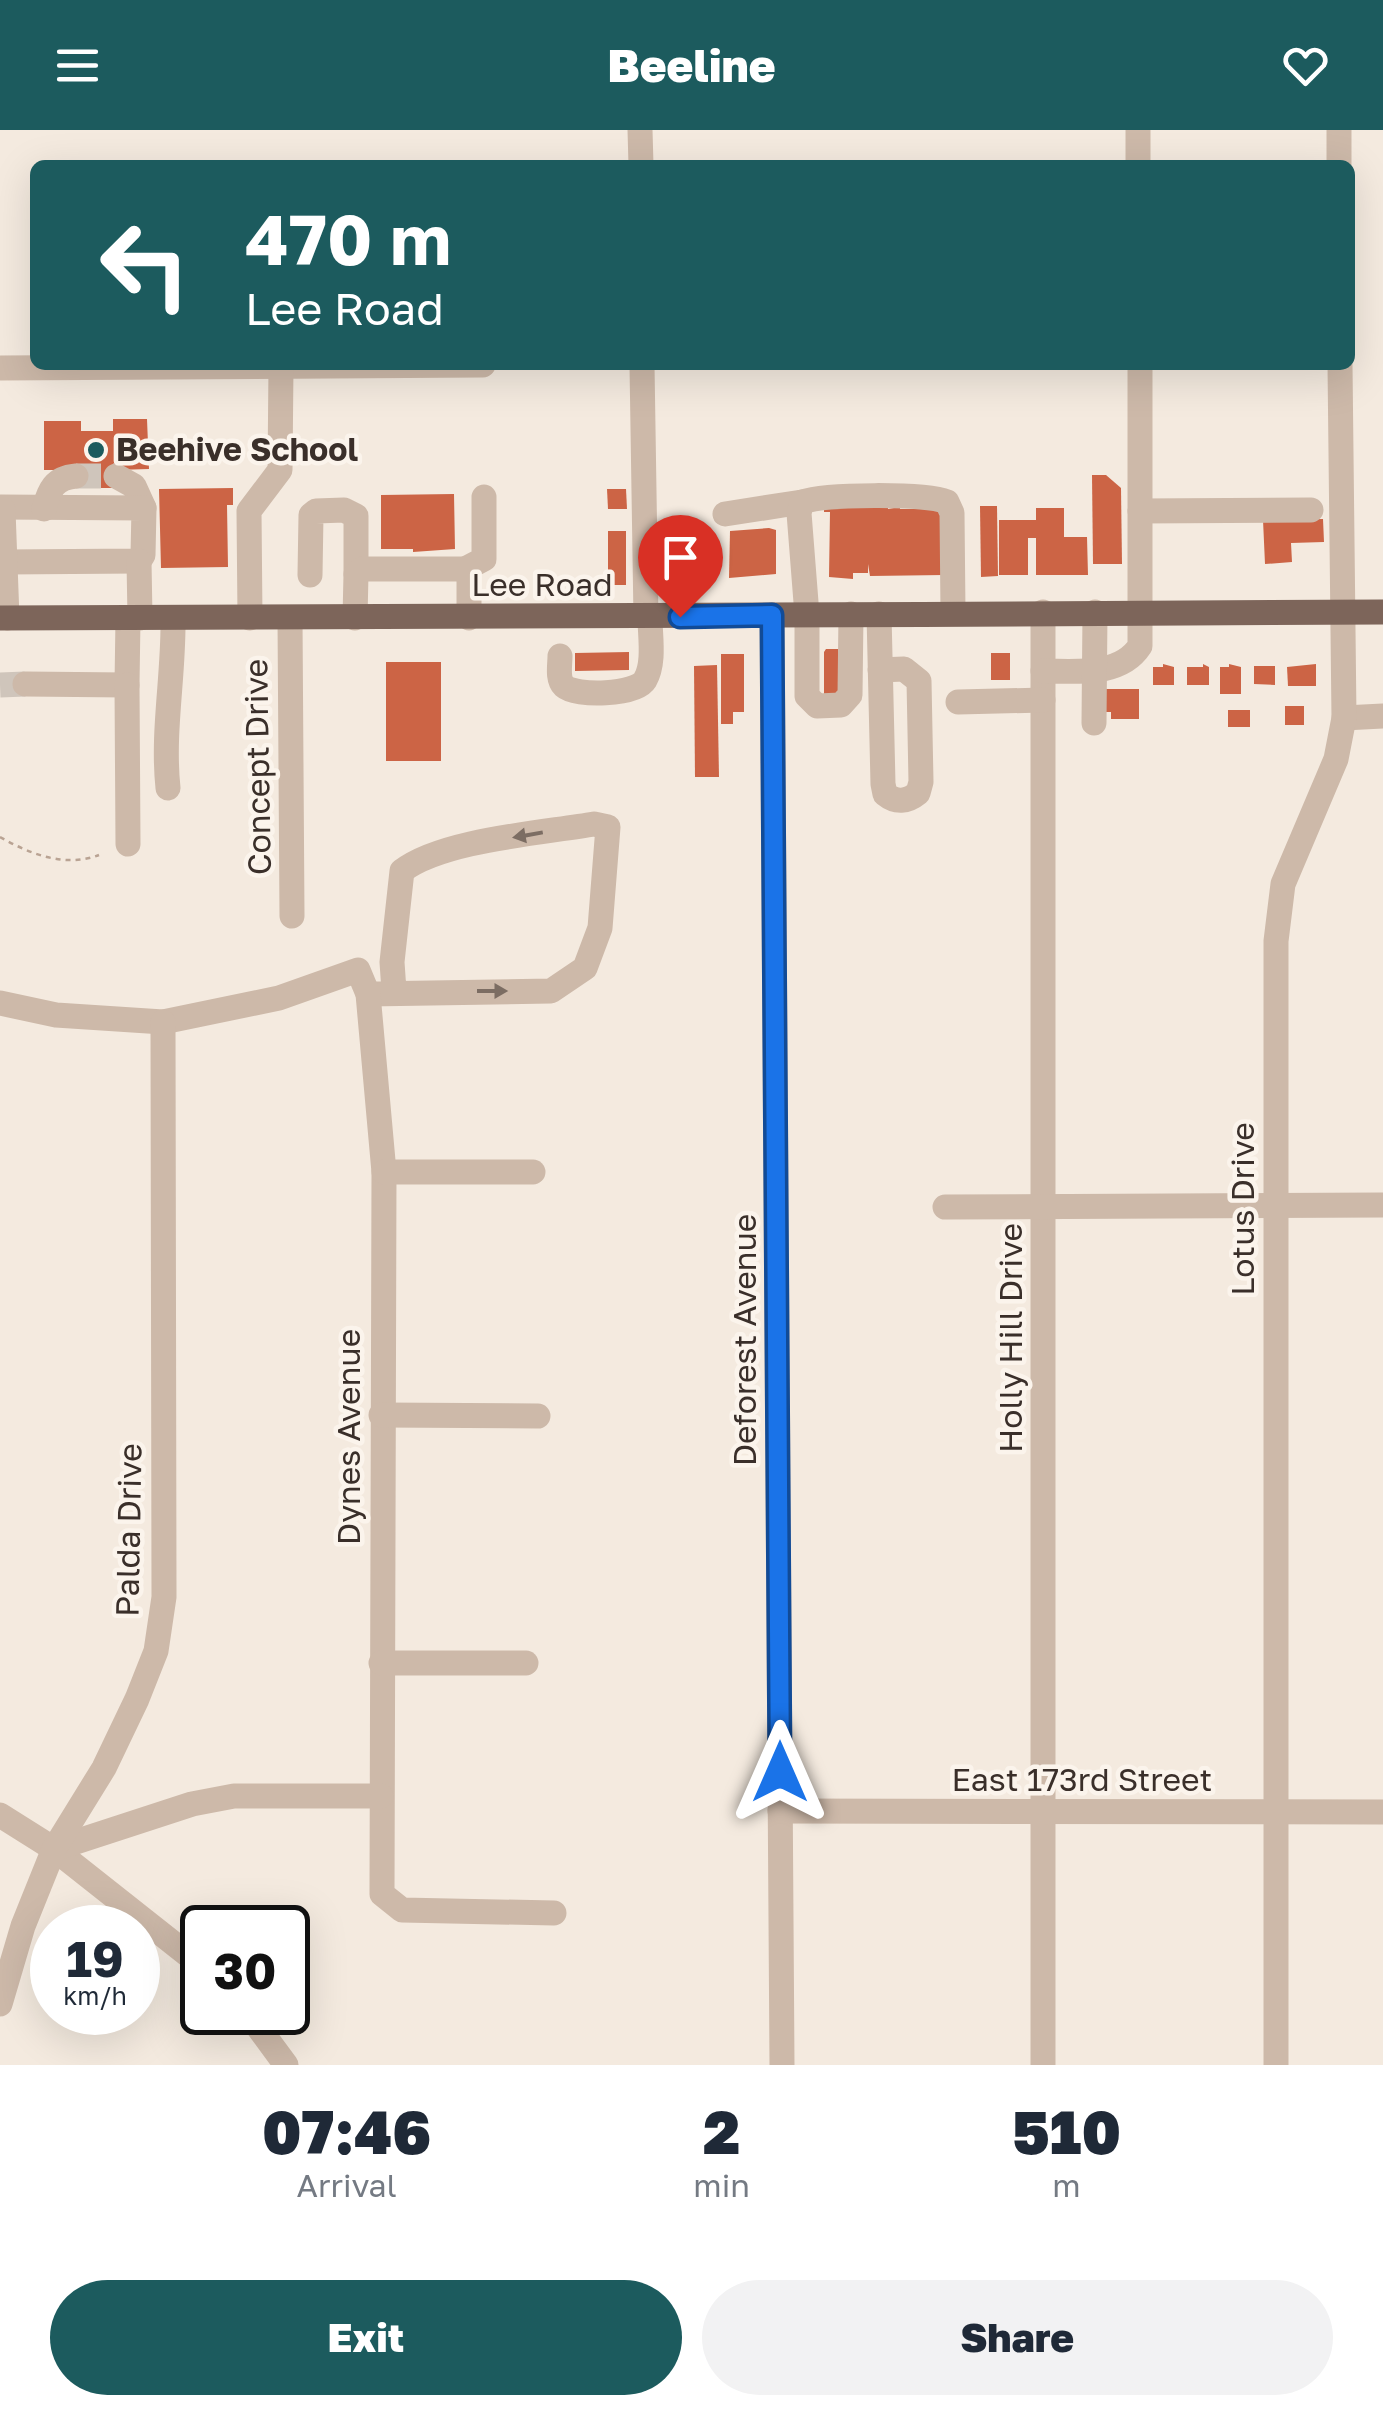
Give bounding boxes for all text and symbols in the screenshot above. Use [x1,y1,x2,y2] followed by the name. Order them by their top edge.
[50,38,105,93] icon: menu
[607,38,776,92] text: Beeline
[1278,38,1333,93] icon: heart
[245,196,451,280] text: 470 m
[80,200,210,330] icon: left
[245,281,444,335] text: Lee Road
[116,430,358,468] place label: Beehive School
[85,439,107,461] marker: Beehive School
[638,515,723,618] pin
[653,530,708,585] icon: arrive
[471,565,613,603] street label: Lee Road
[236,658,278,876] street label: Concept Drive
[511,828,543,843] one-way arrow
[476,983,508,999] one-way arrow
[1223,1122,1261,1296] street label: Lotus Drive
[725,1214,763,1466] street label: Deforest Avenue
[991,1223,1029,1453] street label: Holly Hill Drive
[329,1329,367,1545] street label: Dynes Avenue
[107,1443,149,1617] street label: Palda Drive
[728,1720,832,1824] position arrow
[952,1760,1212,1798] street label: East 173rd Street
[180,1905,310,2035] speed limit sign: 30
[66,1928,124,1988] text: 19
[63,1980,127,2011] text: km/h
[262,2095,431,2167] text: 07:46
[703,2095,740,2167] text: 2
[1012,2095,1121,2167] text: 510
[297,2166,397,2204] text: Arrival
[693,2166,750,2204] text: min
[1052,2166,1081,2204] text: m
[50,2280,682,2395] button: Exit
[702,2280,1333,2395] button: Share

